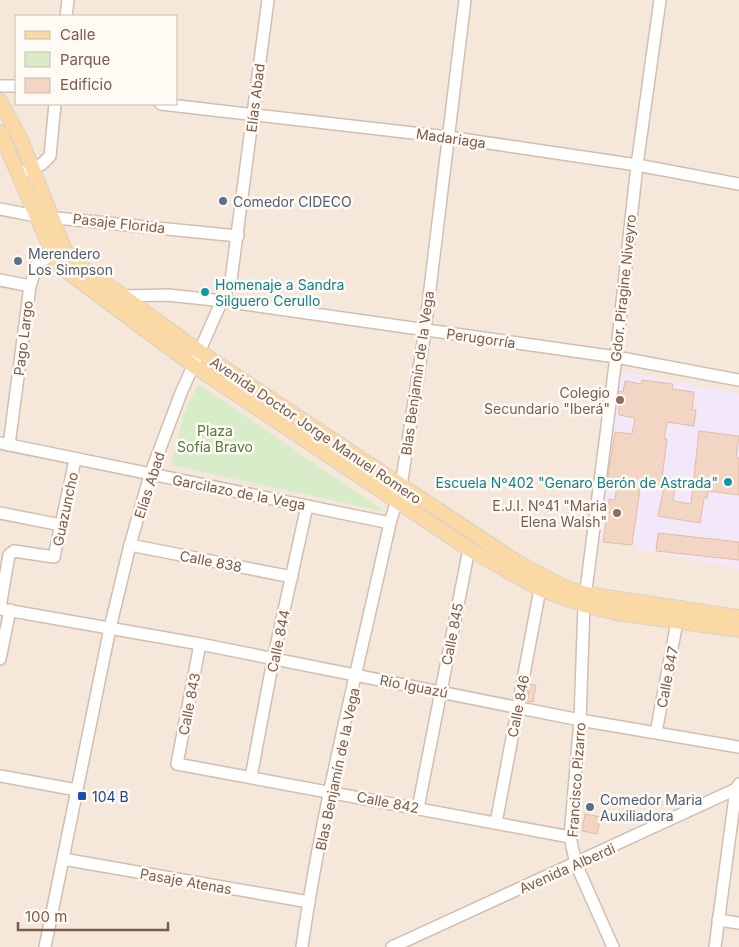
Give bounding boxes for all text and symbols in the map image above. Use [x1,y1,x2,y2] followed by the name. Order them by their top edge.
[15,15,178,105] legend
[60,25,95,44] text: Calle
[60,50,110,69] text: Parque
[242,63,268,133] street label: Elías Abad
[60,75,112,94] text: Edificio
[415,125,487,151] street label: Madariaga
[233,193,352,210] place label: Comedor CIDECO
[217,195,229,207] marker: Comedor CIDECO
[72,210,166,236] street label: Pasaje Florida
[607,213,639,363] street label: Gdor. Piragine Niveyro
[28,245,113,278] place label: Merendero Los Simpson
[12,255,24,267] marker: Merendero Los Simpson
[215,276,344,309] place label: Homenaje a Sandra Silguero Cerullo
[199,286,211,298] marker: Homenaje a Sandra Silguero Cerullo
[397,290,437,456] street label: Blas Benjamín de la Vega
[10,299,36,377] street label: Pago Largo
[445,325,517,351] street label: Perugorría
[207,353,425,507] street label: Avenida Doctor Jorge Manuel Romero
[484,384,610,417] place label: Colegio Secundario "Iberá"
[614,394,626,406] marker: Colegio Secundario "Iberá"
[177,422,253,455] park label: Plaza Sofía Bravo
[130,449,168,521] street label: Elías Abad
[49,470,81,548] street label: Guazuncho
[171,471,307,513] street label: Garcilazo de la Vega
[435,474,718,491] place label: Escuela Nº402 "Genaro Berón de Astrada"
[722,476,734,488] marker: Escuela Nº402 "Genaro Berón de Astrada"
[492,497,607,530] place label: E.J.I. Nº41 "Maria Elena Walsh"
[611,507,623,519] marker: E.J.I. Nº41 "Maria Elena Walsh"
[178,547,244,575] street label: Calle 838
[438,601,466,667] street label: Calle 845
[263,608,293,674] street label: Calle 844
[653,645,681,709] street label: Calle 847
[175,671,203,737] street label: Calle 843
[378,671,450,701] street label: Río Iguazú
[504,673,532,739] street label: Calle 846
[311,686,363,852] street label: Blas Benjamín de la Vega
[564,722,588,838] street label: Francisco Pizarro
[92,788,129,805] place label: 104 B
[355,788,421,816] street label: Calle 842
[76,790,88,802] marker: 104 B
[600,791,702,824] place label: Comedor Maria Auxiliadora
[584,801,596,813] marker: Comedor Maria Auxiliadora
[516,839,618,897] street label: Avenida Alberdi
[139,865,233,897] street label: Pasaje Atenas
[18,900,168,932] scale bar
[25,907,67,926] text: 100 m

